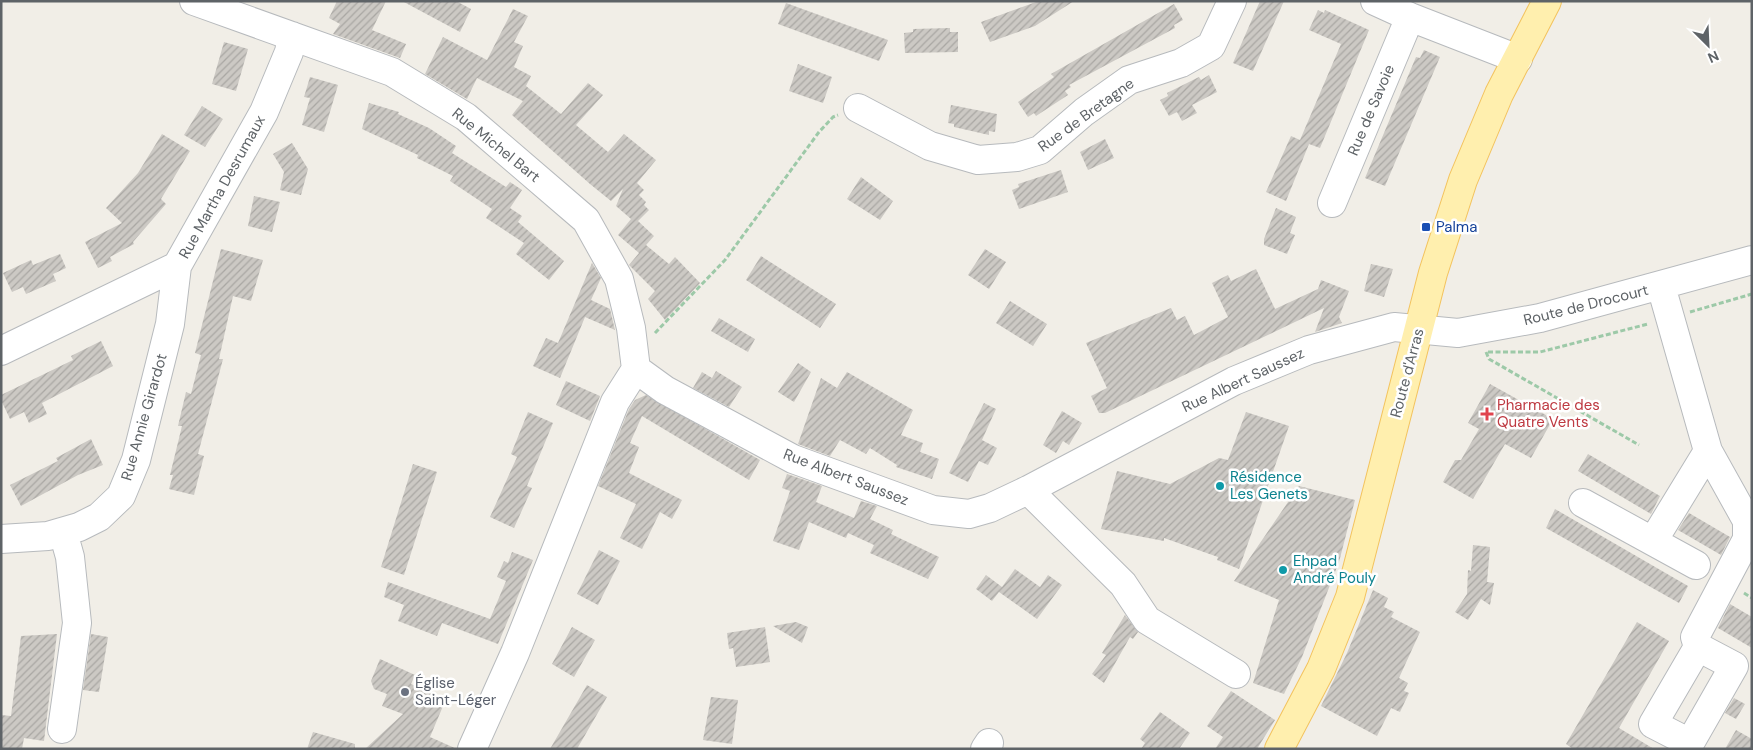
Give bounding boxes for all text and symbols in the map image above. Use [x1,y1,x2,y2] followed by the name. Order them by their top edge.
[1683,20,1733,70] north arrow
[1705,47,1722,67] text: N
[1343,61,1399,159] street label: Rue de Savoie
[1034,73,1138,157] street label: Rue de Bretagne
[448,103,544,187] street label: Rue Michel Bart
[174,111,270,262] street label: Rue Martha Desrumaux
[1436,217,1477,237] place label: Palma
[1420,221,1432,233] marker: Palma
[1521,280,1651,330] street label: Route de Drocourt
[1385,326,1429,420] street label: Route d'Arras
[1179,343,1307,417] street label: Rue Albert Saussez
[116,351,172,483] street label: Rue Annie Girardot
[1497,395,1600,432] place label: Pharmacie des Quatre Vents
[1481,408,1493,420] marker: Pharmacie des Quatre Vents
[781,444,912,510] street label: Rue Albert Saussez
[1230,467,1308,504] place label: Résidence Les Genets
[1214,480,1226,492] marker: Résidence Les Genets
[1293,551,1377,588] place label: Ehpad André Pouly
[1277,564,1289,576] marker: Ehpad André Pouly
[415,673,497,710] place label: Église Saint-Léger
[399,686,411,698] marker: Église Saint-Léger

